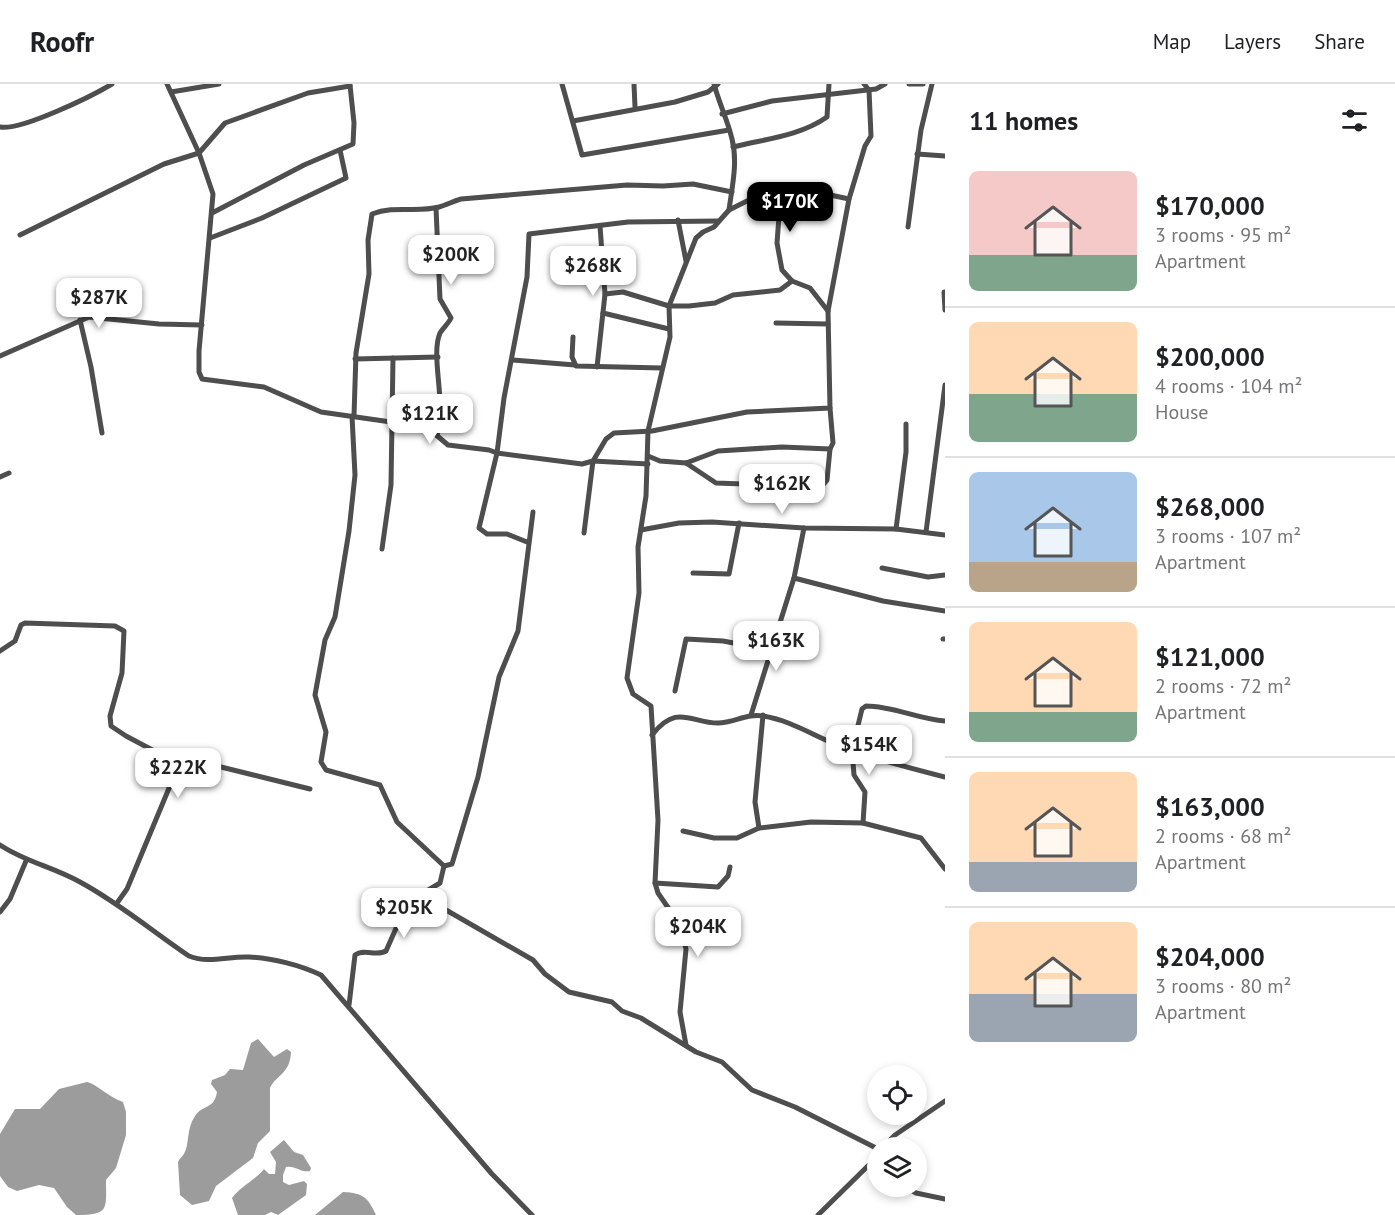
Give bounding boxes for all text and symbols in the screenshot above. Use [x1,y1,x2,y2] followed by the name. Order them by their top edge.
[30,23,94,60] text: Roofr
[1153,28,1191,55] text: Map
[1224,28,1281,55] text: Layers
[1314,28,1365,55] text: Share
[969,104,1078,137] text: 11 homes
[1338,104,1371,137] icon: filters
[748,182,832,233] pin: $170K
[761,188,819,214] text: $170K
[1155,189,1265,222] text: $170,000
[1017,195,1089,267] icon: home
[1155,222,1291,248] text: 3 rooms · 95 m²
[409,235,493,286] pin: $200K
[422,241,480,267] text: $200K
[551,246,635,297] pin: $268K
[1155,248,1246,274] text: Apartment
[564,252,622,278] text: $268K
[57,278,141,329] pin: $287K
[70,284,128,310] text: $287K
[1155,340,1265,373] text: $200,000
[1017,346,1089,418] icon: home
[1155,373,1302,399] text: 4 rooms · 104 m²
[388,394,472,445] pin: $121K
[1155,399,1209,425] text: House
[401,400,459,426] text: $121K
[740,464,824,515] pin: $162K
[753,470,811,496] text: $162K
[1155,490,1265,523] text: $268,000
[1017,496,1089,568] icon: home
[1155,523,1301,549] text: 3 rooms · 107 m²
[1155,549,1246,575] text: Apartment
[734,621,818,672] pin: $163K
[747,627,805,653] text: $163K
[1155,640,1265,673] text: $121,000
[1017,646,1089,718] icon: home
[1155,673,1291,699] text: 2 rooms · 72 m²
[1155,699,1246,725] text: Apartment
[827,725,911,776] pin: $154K
[840,731,898,757] text: $154K
[136,748,220,799] pin: $222K
[149,754,207,780] text: $222K
[1155,790,1265,823] text: $163,000
[1017,796,1089,868] icon: home
[1155,823,1291,849] text: 2 rooms · 68 m²
[1155,849,1246,875] text: Apartment
[362,888,446,939] pin: $205K
[375,894,433,920] text: $205K
[656,907,740,958] pin: $204K
[669,913,727,939] text: $204K
[1155,940,1265,973] text: $204,000
[1017,946,1089,1018] icon: home
[1155,973,1291,999] text: 3 rooms · 80 m²
[1155,999,1246,1025] text: Apartment
[867,1065,927,1197] map controls
[867,1065,927,1125] button: locate
[867,1137,927,1197] button: layers

